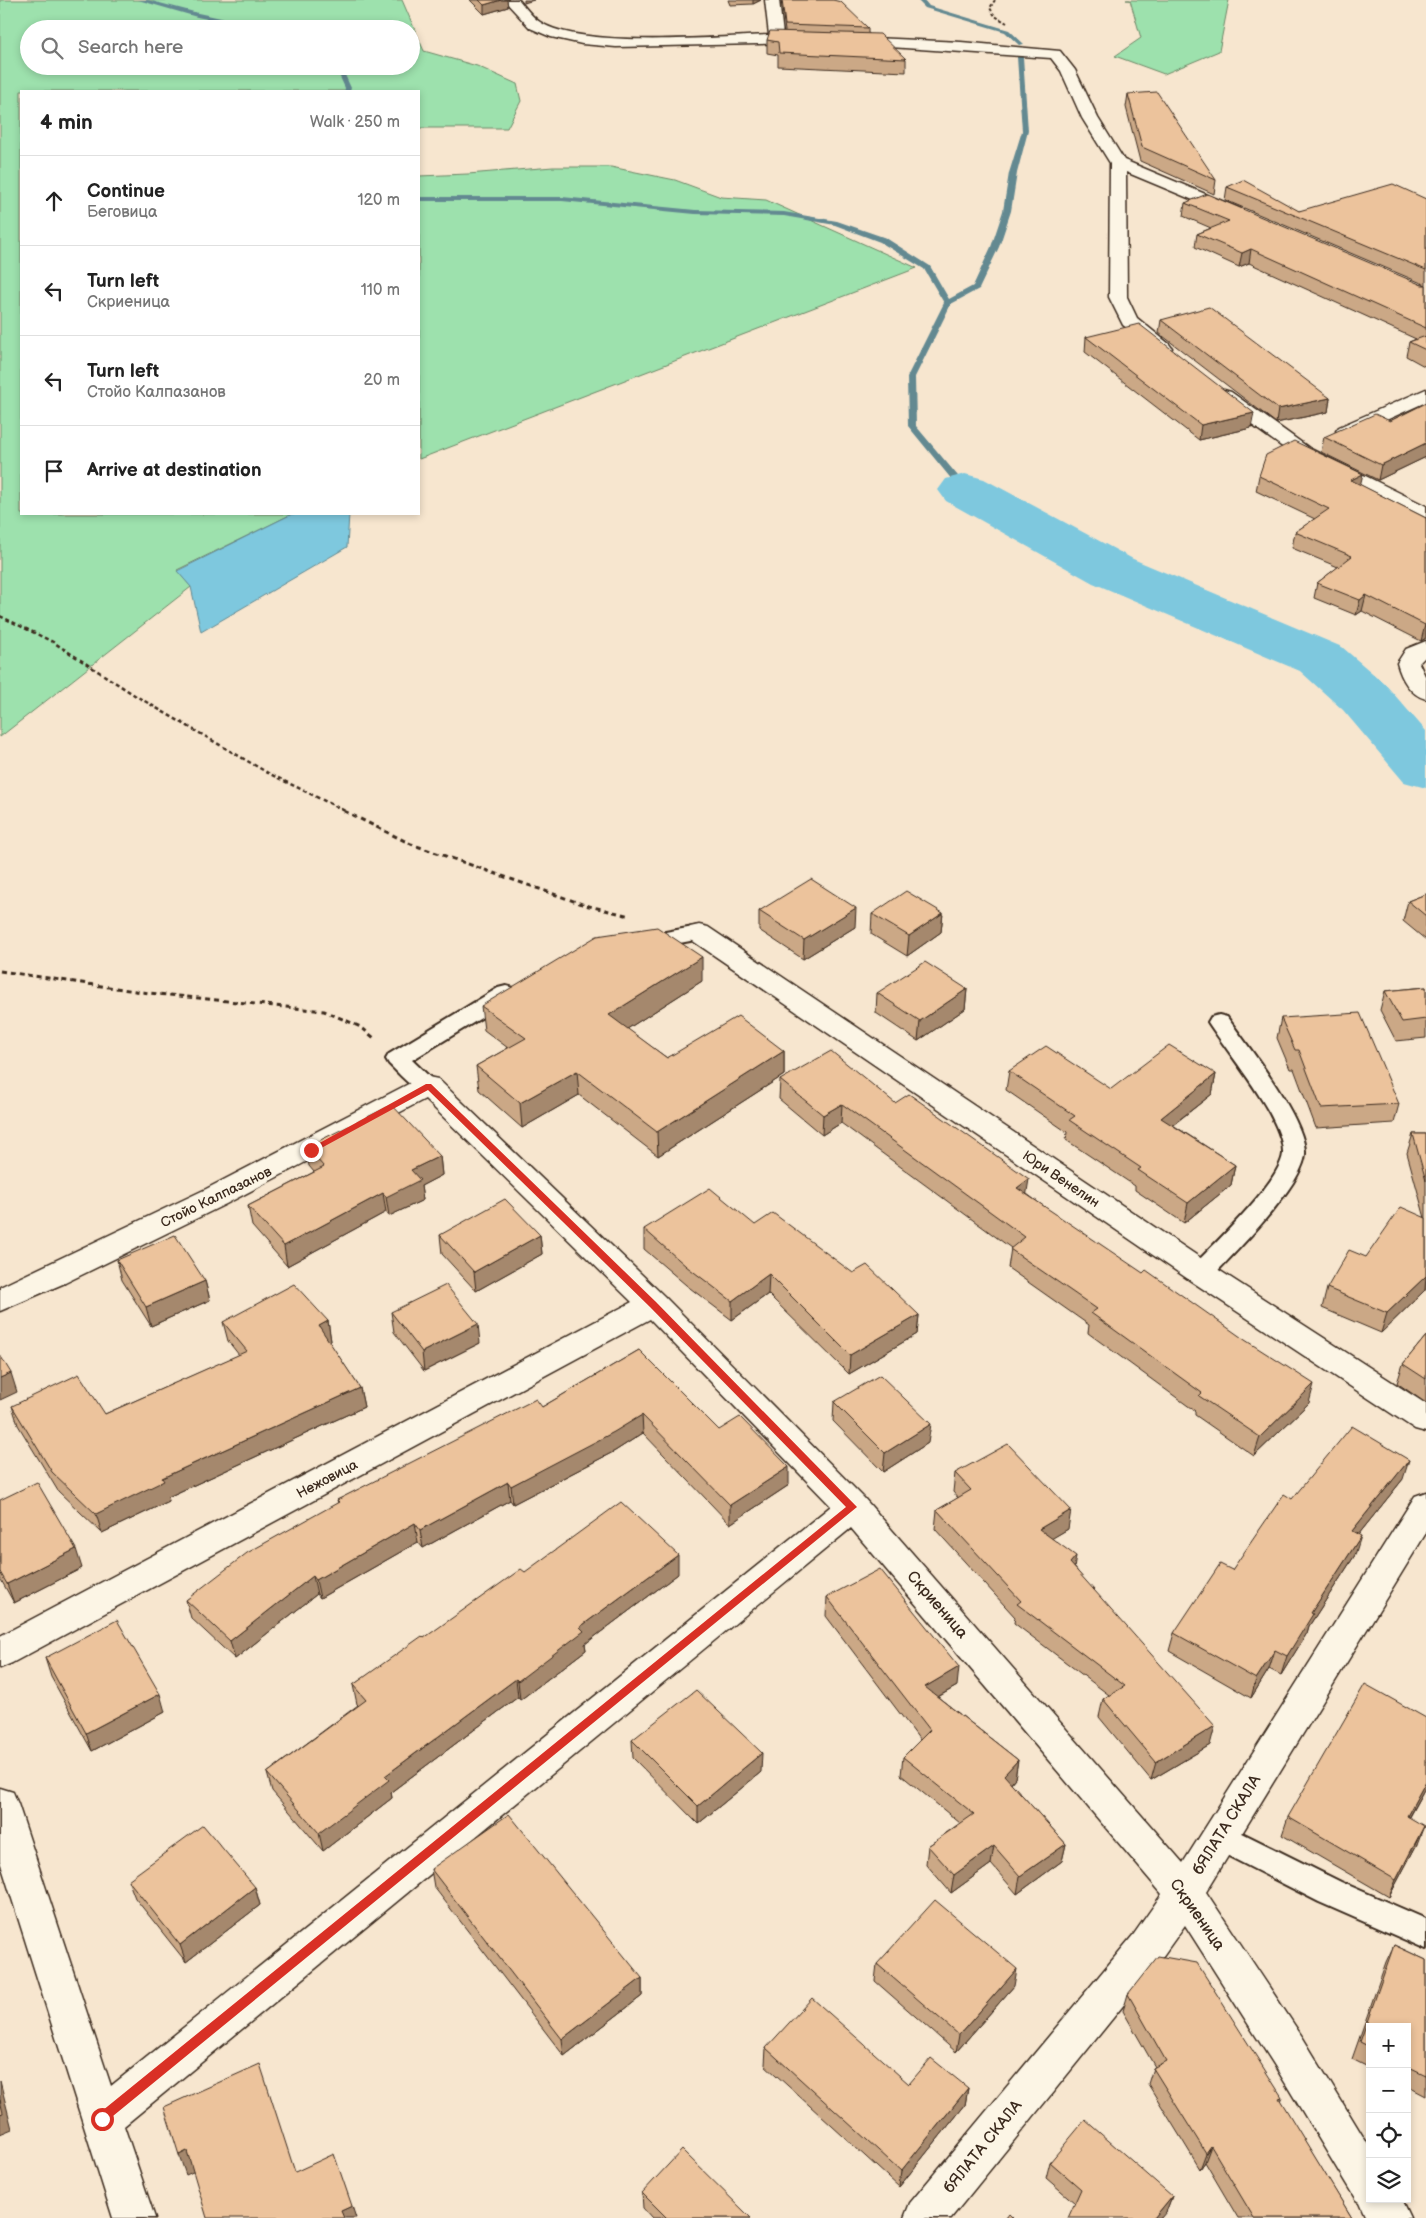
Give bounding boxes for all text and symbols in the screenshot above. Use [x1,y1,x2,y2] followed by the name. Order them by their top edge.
[20,20,420,75] search box
[38,34,66,62] icon: search
[78,36,183,59] text: Search here
[40,110,93,135] text: 4 min
[310,113,400,132] text: Walk · 250 m
[87,180,165,203] text: Continue
[40,187,68,215] icon: ahead
[357,191,400,210] text: 120 m
[87,203,157,222] text: Беговица
[87,270,159,293] text: Turn left
[40,277,68,305] icon: left
[361,281,400,300] text: 110 m
[87,293,170,312] text: Скриеница
[87,360,159,383] text: Turn left
[40,367,68,395] icon: left
[364,371,400,390] text: 20 m
[87,383,226,402] text: Стойо Калпазанов
[40,457,68,485] icon: arrive
[87,459,262,482] text: Arrive at destination
[300,1139,323,1162] route end
[1019,1147,1103,1211] street label: Юри Венелин
[158,1162,275,1231] street label: Стойо Калпазанов
[294,1456,361,1502] street label: Нежовица
[903,1567,972,1643] street label: Скриеница
[1189,1771,1265,1878] street label: бЯЛАТА СКАЛА
[1165,1876,1229,1955] street label: Скриеница
[1366,2023,1411,2203] map controls
[1366,2023,1411,2068] button: +
[1366,2068,1411,2113] button: −
[940,2097,1026,2197] street label: бЯЛАТА СКАЛА
[91,2108,114,2131] route start
[1366,2113,1411,2158] button: locate
[1366,2158,1411,2203] button: layers

